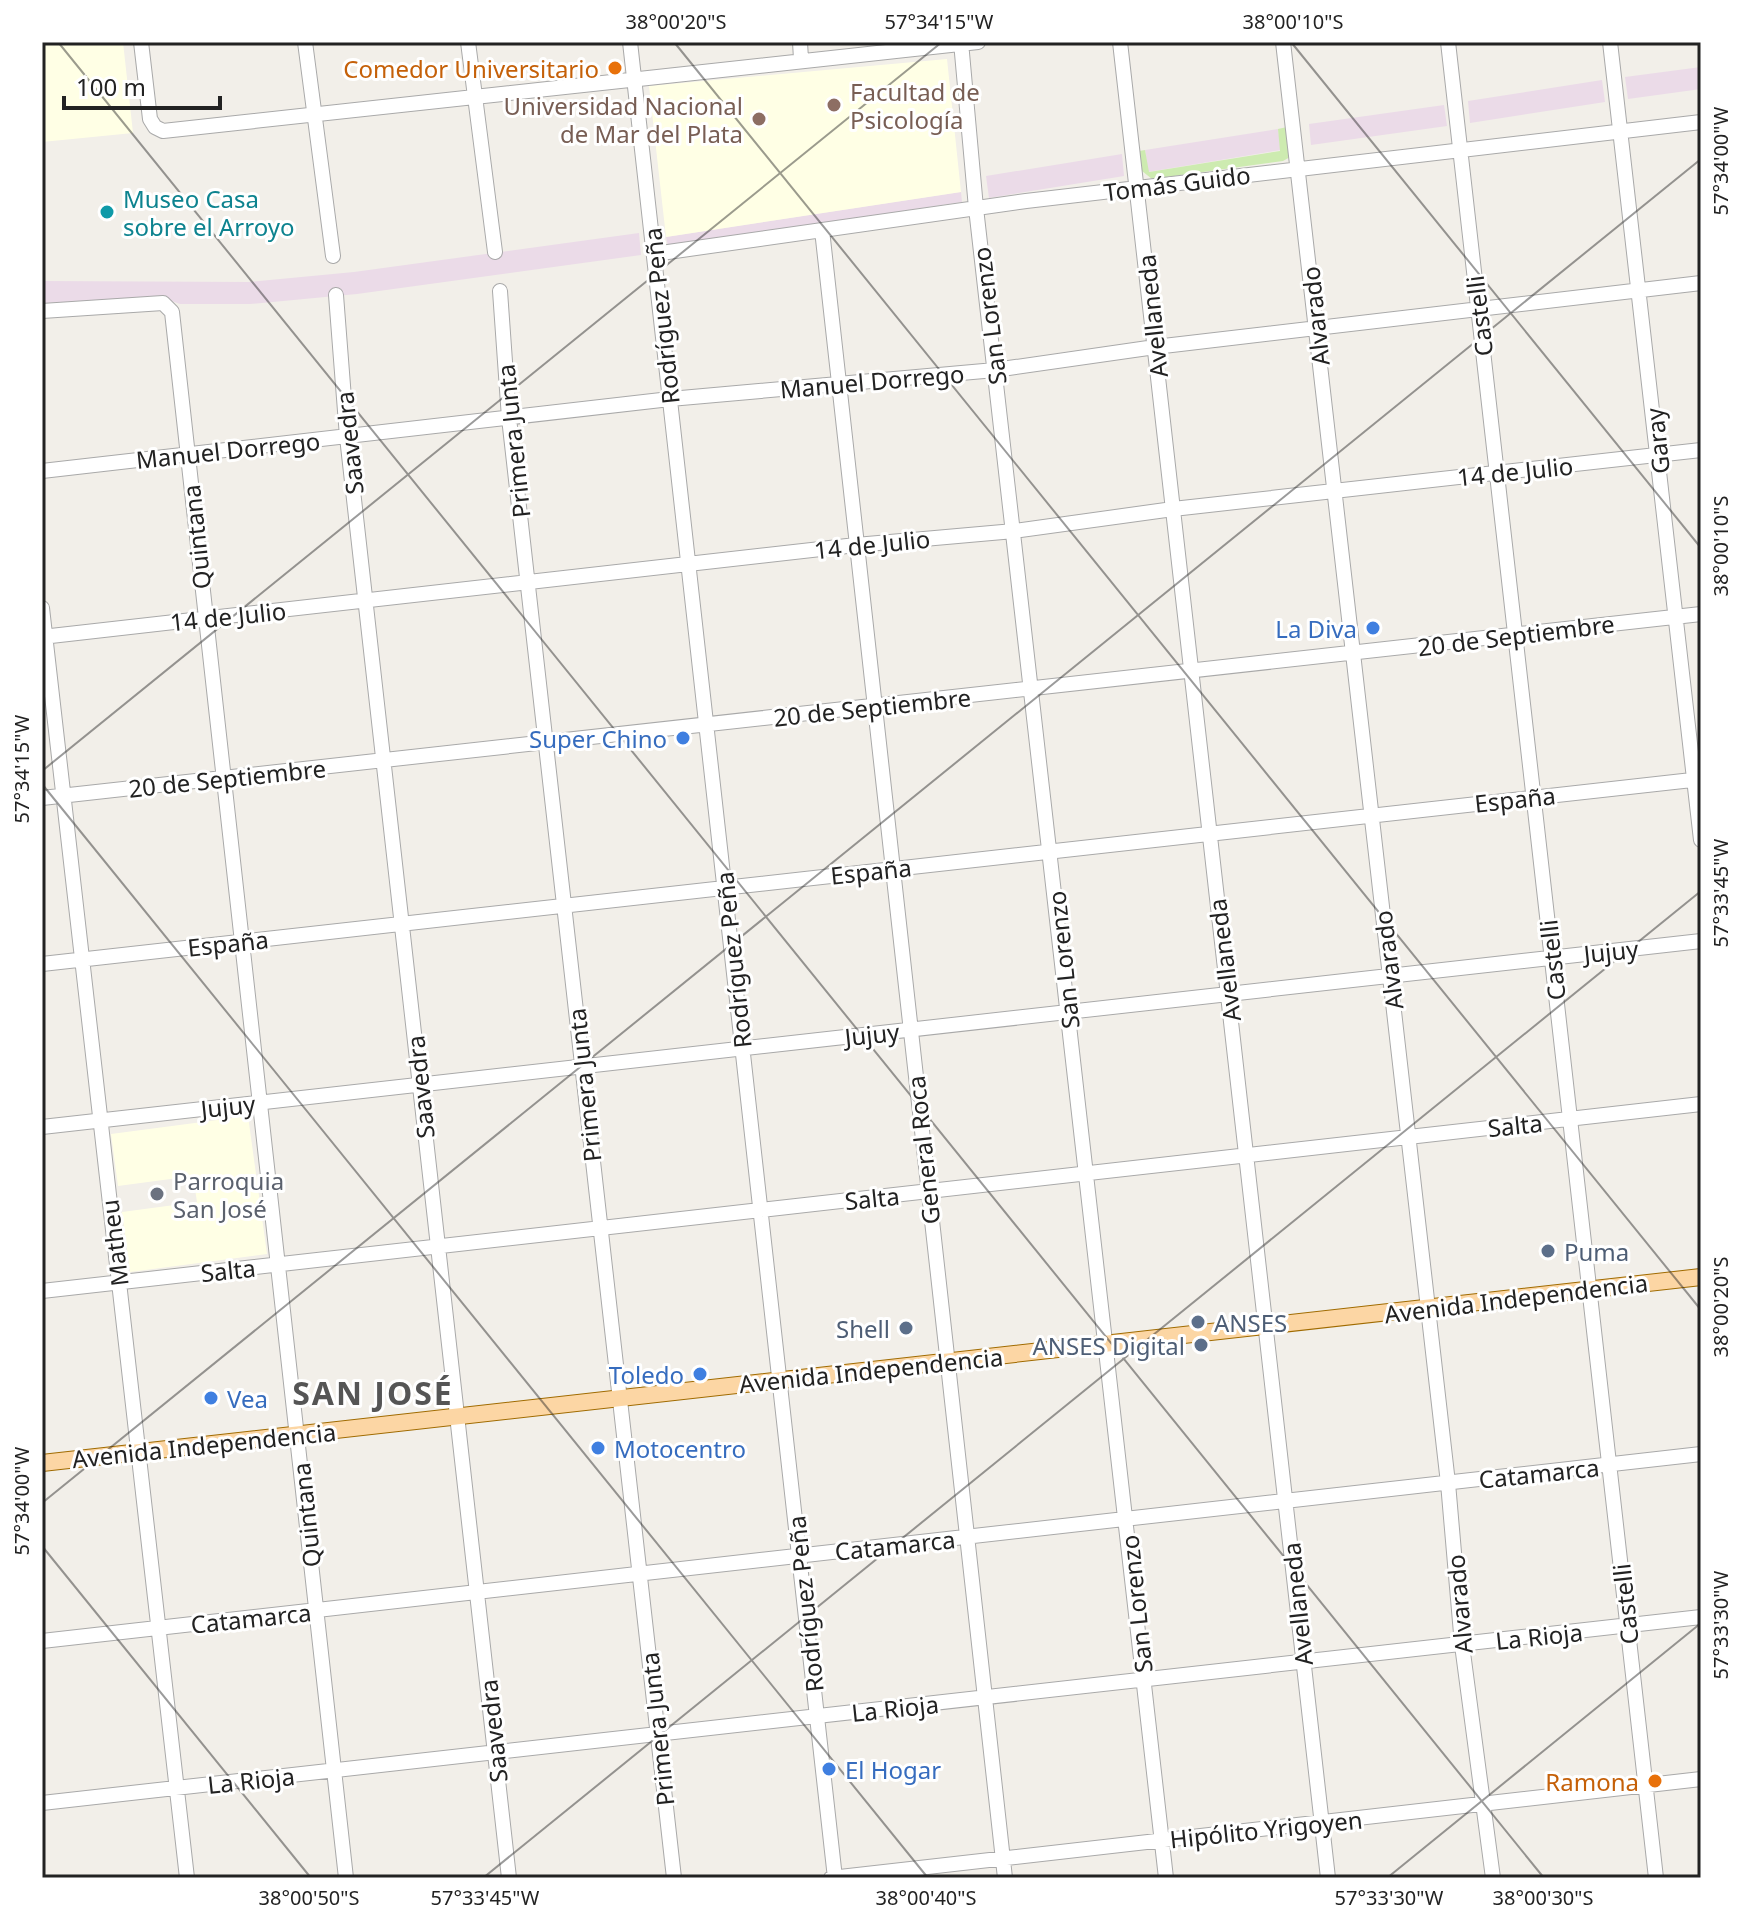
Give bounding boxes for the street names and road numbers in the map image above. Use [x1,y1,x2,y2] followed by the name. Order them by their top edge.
[1102,158,1252,208] street label: Tomás Guido
[635,226,687,406] street label: Rodríguez Peña
[964,245,1014,387] street label: San Lorenzo
[1129,253,1175,379] street label: Avellaneda
[1293,265,1337,367] street label: Alvarado
[1458,274,1500,358] street label: Castelli
[778,356,966,406] street label: Manuel Dorrego
[489,363,537,519] street label: Primera Junta
[327,390,371,496] street label: Saavedra
[1637,406,1677,476] street label: Garay
[134,424,322,476] street label: Manuel Dorrego
[1455,448,1575,494] street label: 14 de Julio
[174,483,218,591] street label: Quintana
[812,521,932,567] street label: 14 de Julio
[168,593,288,639] street label: 14 de Julio
[1416,607,1616,663] street label: 20 de Septiembre
[772,680,972,734] street label: 20 de Septiembre
[127,751,327,805] street label: 20 de Septiembre
[1473,778,1557,820] street label: España
[829,850,913,892] street label: España
[707,870,759,1050] street label: Rodríguez Peña
[1039,889,1087,1031] street label: San Lorenzo
[1200,897,1248,1023] street label: Avellaneda
[1366,909,1410,1011] street label: Alvarado
[1531,918,1573,1002] street label: Castelli
[186,922,270,964] street label: España
[1580,932,1641,970] street label: Jujuy
[560,1007,608,1163] street label: Primera Junta
[841,1015,902,1053] street label: Jujuy
[398,1034,442,1140] street label: Saavedra
[899,1074,947,1226] street label: General Roca
[197,1087,258,1125] street label: Jujuy
[1486,1106,1544,1144] street label: Salta
[843,1179,901,1217] street label: Salta
[92,1198,136,1288] street label: Matheu
[199,1251,257,1289] street label: Salta
[1382,1265,1650,1331] street label: Avenida Independencia
[737,1340,1005,1400] street label: Avenida Independencia
[70,1415,338,1475] street label: Avenida Independencia
[1477,1450,1601,1496] street label: Catamarca
[284,1461,328,1569] street label: Quintana
[779,1514,831,1694] street label: Rodríguez Peña
[833,1522,957,1568] street label: Catamarca
[1112,1533,1160,1675] street label: San Lorenzo
[1274,1541,1320,1667] street label: Avellaneda
[1438,1553,1480,1655] street label: Alvarado
[1604,1562,1646,1646] street label: Castelli
[189,1595,313,1641] street label: Catamarca
[1494,1615,1584,1657] street label: La Rioja
[633,1651,681,1807] street label: Primera Junta
[471,1678,515,1784] street label: Saavedra
[850,1687,940,1729] street label: La Rioja
[206,1759,296,1801] street label: La Rioja
[1168,1802,1364,1856] street label: Hipólito Yrigoyen

